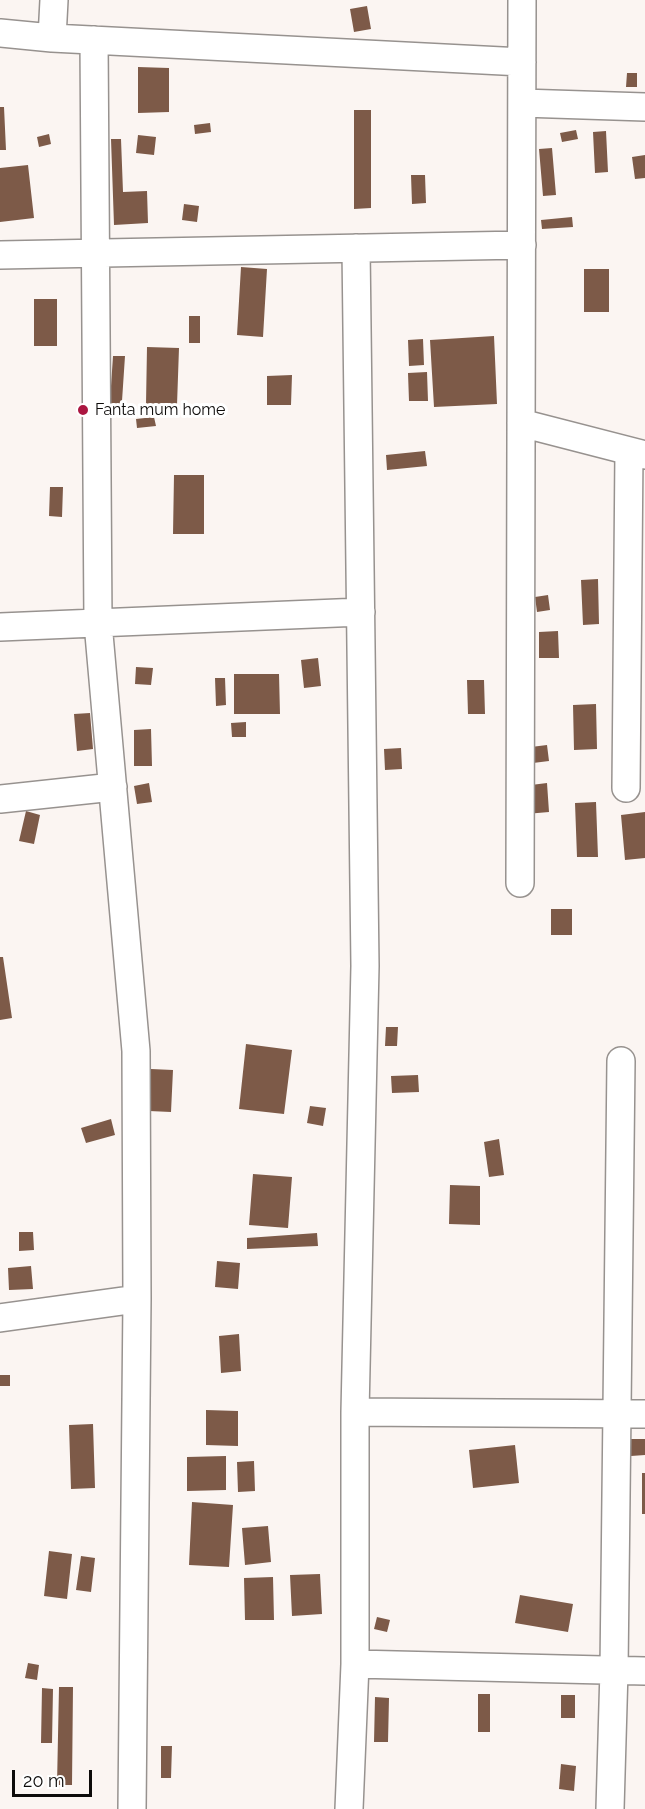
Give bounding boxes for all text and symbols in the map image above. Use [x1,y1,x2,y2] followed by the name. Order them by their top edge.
[95,400,225,420] place label: Fanta mum home
[76,403,90,417] marker: Fanta mum home
[15,1758,94,1796] scale bar
[23,1770,65,1791] text: 20 m

